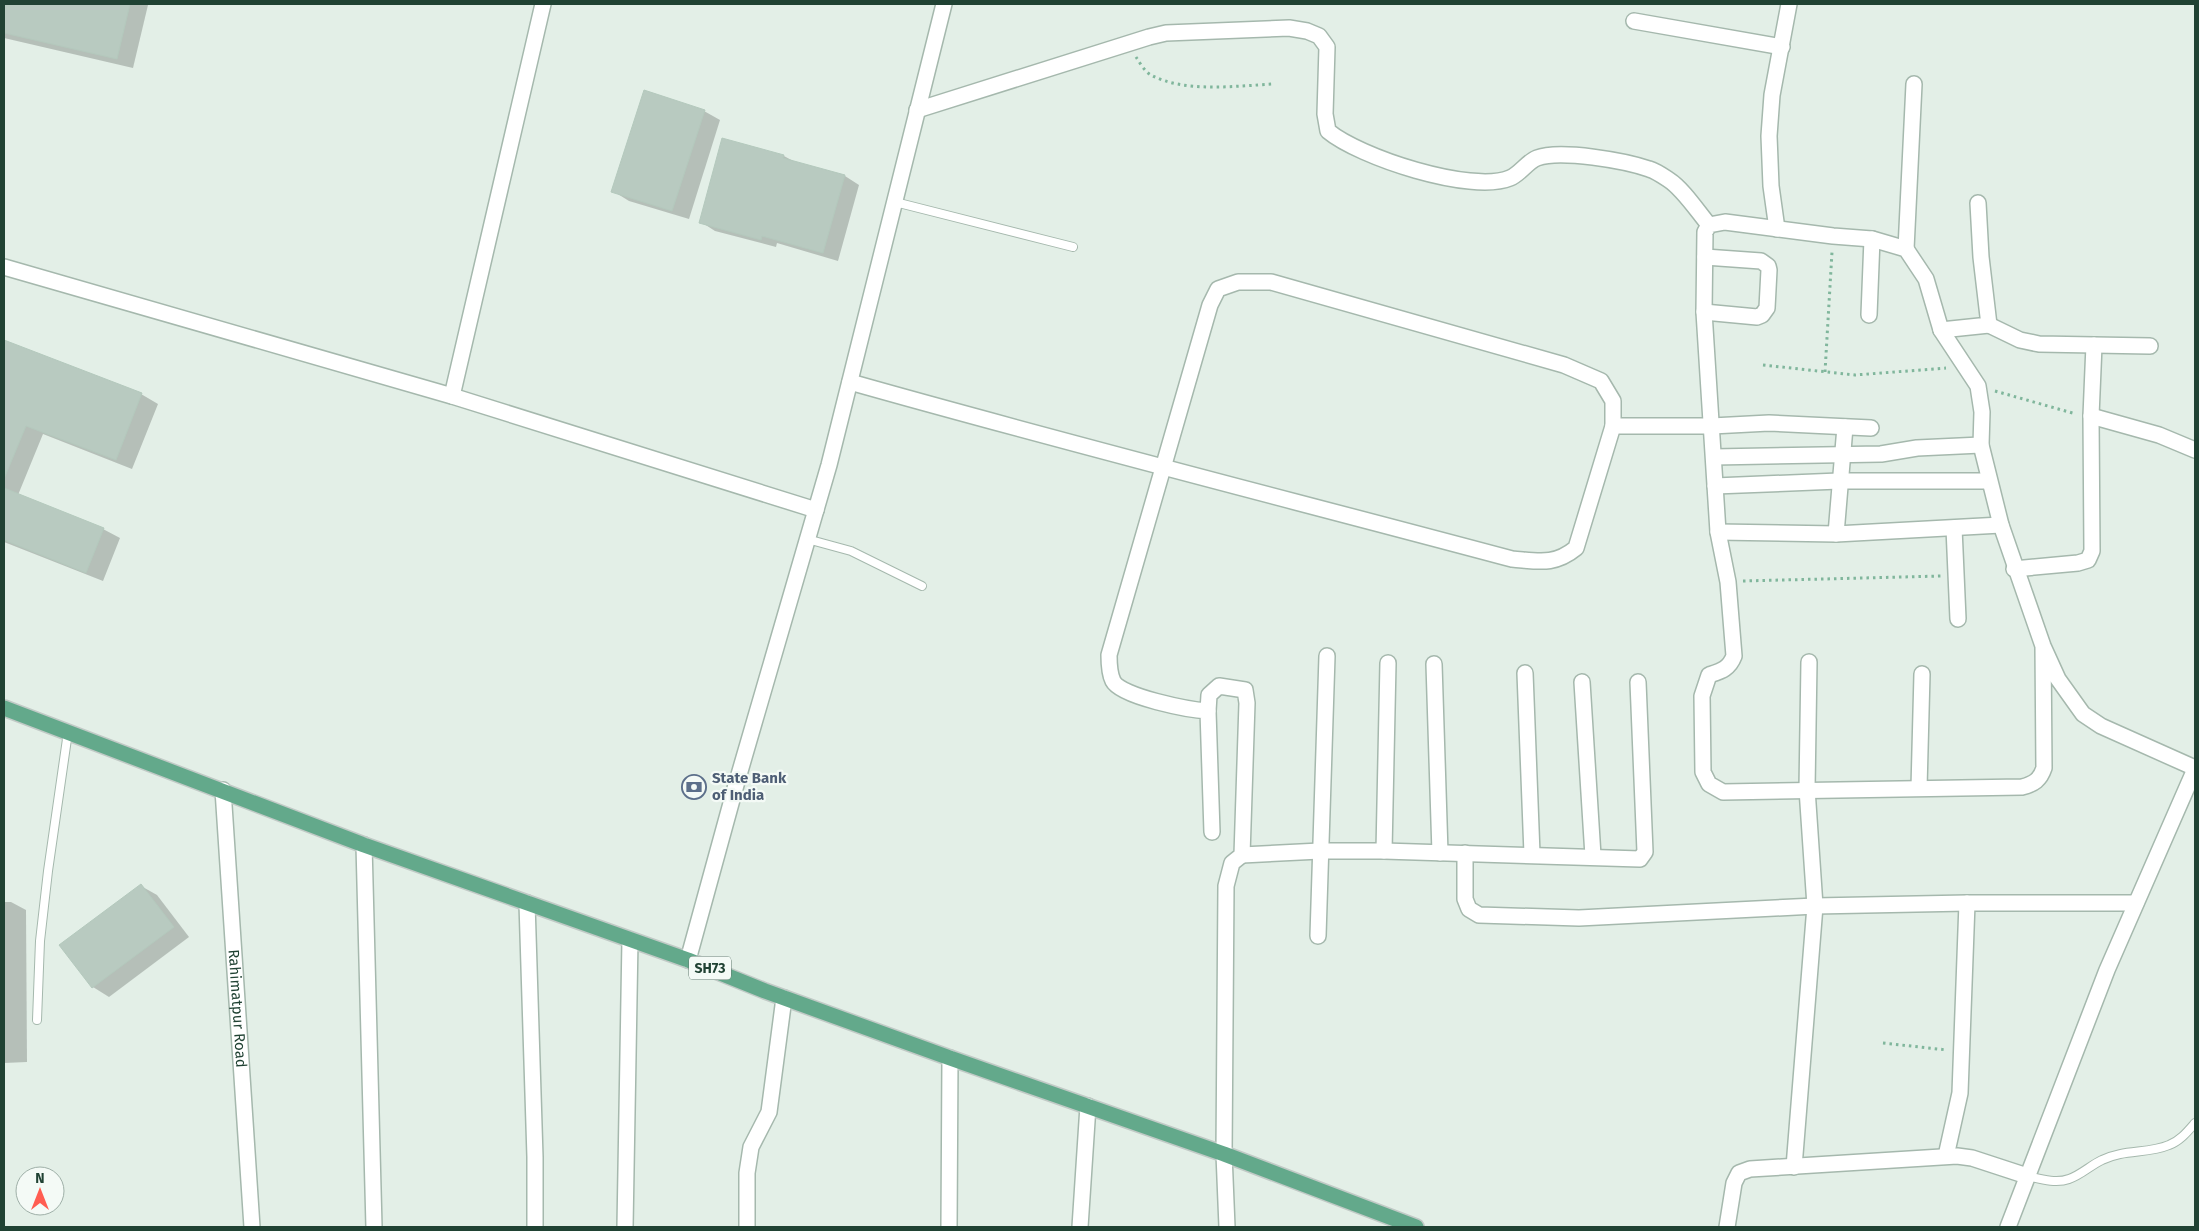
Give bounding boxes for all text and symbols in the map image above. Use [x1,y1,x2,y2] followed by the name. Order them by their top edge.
[712,769,787,804] place label: State Bank of India
[681,774,707,800] bank icon: State Bank of India
[225,949,250,1068] street label: Rahimatpur Road
[689,956,731,980] road number: SH73
[15,1166,65,1216] north arrow
[35,1170,45,1187] text: N

